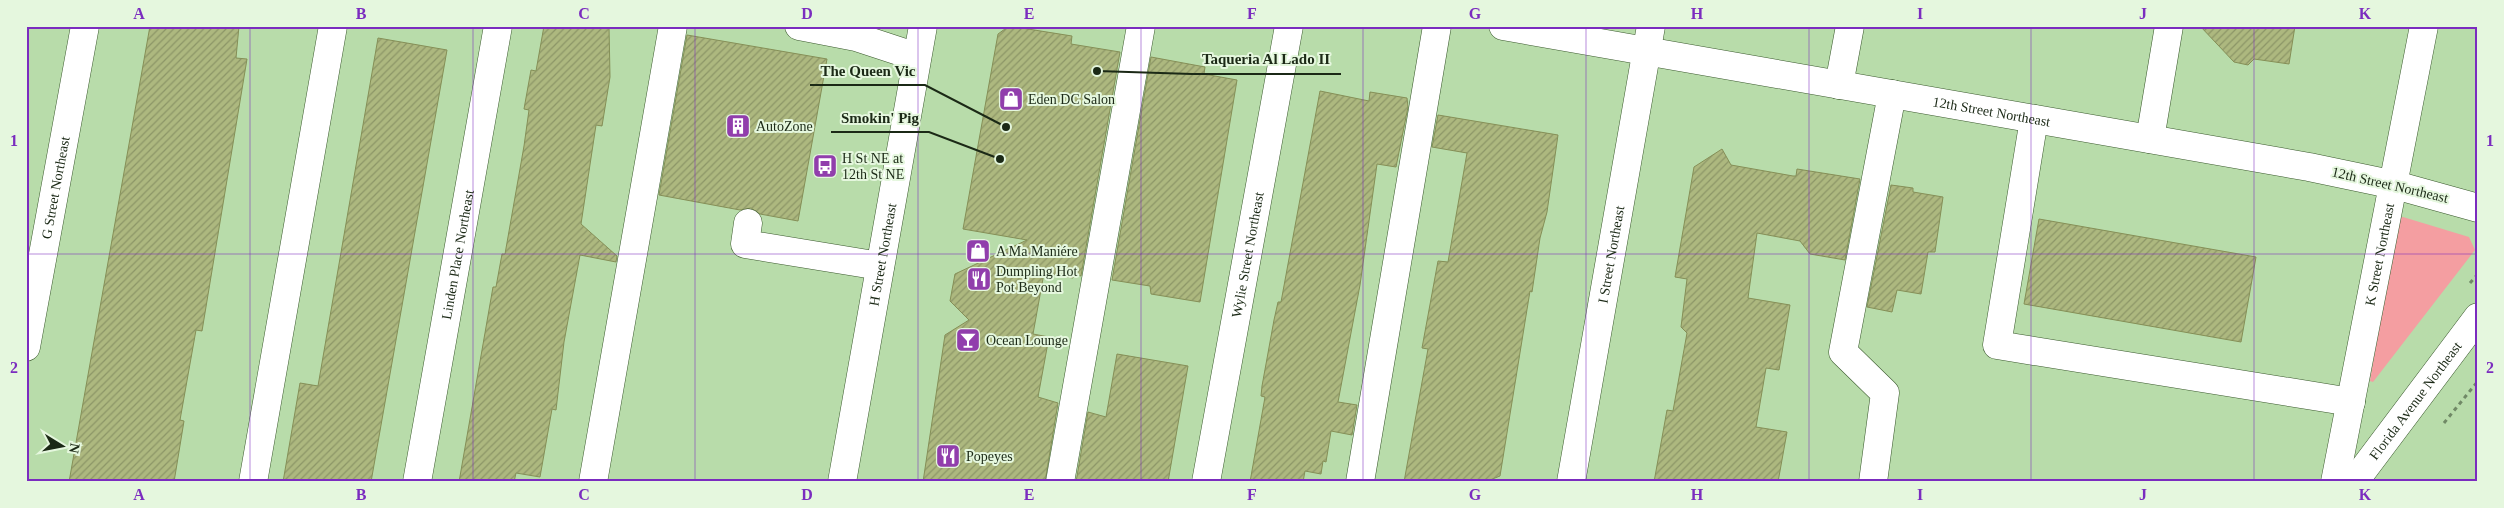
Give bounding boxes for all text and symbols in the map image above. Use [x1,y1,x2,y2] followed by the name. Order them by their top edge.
[133,5,145,22] text: A
[356,5,367,22] text: B
[578,5,590,22] text: C
[801,5,813,22] text: D
[1024,5,1034,22] text: E
[1247,5,1257,22] text: F
[1469,5,1482,22] text: G
[1691,5,1704,22] text: H
[1917,5,1923,22] text: I
[2139,5,2147,22] text: J
[2359,5,2372,22] text: K
[1192,44,1341,74] callout: Taqueria Al Lado II
[1202,51,1330,67] text: Taqueria Al Lado II
[810,55,925,85] callout: The Queen Vic
[820,63,916,79] text: The Queen Vic
[998,86,1024,112] shop icon: Eden DC Salon
[1028,92,1115,107] place label: Eden DC Salon
[1932,94,2052,129] street label: 12th Street Northeast
[831,102,929,132] callout: Smokin' Pig
[841,110,919,126] text: Smokin' Pig
[725,113,751,139] building icon: AutoZone
[756,119,813,134] place label: AutoZone
[10,132,18,149] text: 1
[2486,132,2494,149] text: 1
[38,135,72,240] street label: G Street Northeast
[842,151,904,182] place label: H St NE at 12th St NE
[812,153,838,179] bus stop icon: H St NE at 12th St NE
[2330,164,2450,206] street label: 12th Street Northeast
[439,188,476,321] street label: Linden Place Northeast
[1229,191,1266,319] street label: Wylie Street Northeast
[866,202,899,307] street label: H Street Northeast
[2362,202,2397,307] street label: K Street Northeast
[1595,204,1627,304] street label: I Street Northeast
[965,238,991,264] shop icon: A Ma Maniére
[996,244,1078,259] place label: A Ma Maniére
[996,264,1077,295] place label: Dumpling Hot Pot Beyond
[966,266,992,292] restaurant icon: Dumpling Hot Pot Beyond
[955,327,981,353] bar icon: Ocean Lounge
[986,333,1068,348] place label: Ocean Lounge
[2366,338,2465,462] street label: Florida Avenue Northeast
[10,359,18,376] text: 2
[2486,359,2494,376] text: 2
[38,420,88,470] north arrow
[66,442,83,454] text: N
[935,443,961,469] restaurant icon: Popeyes
[966,449,1013,464] place label: Popeyes
[133,486,145,503] text: A
[356,486,367,503] text: B
[578,486,590,503] text: C
[801,486,813,503] text: D
[1024,486,1034,503] text: E
[1247,486,1257,503] text: F
[1469,486,1482,503] text: G
[1691,486,1704,503] text: H
[1917,486,1923,503] text: I
[2139,486,2147,503] text: J
[2359,486,2372,503] text: K

